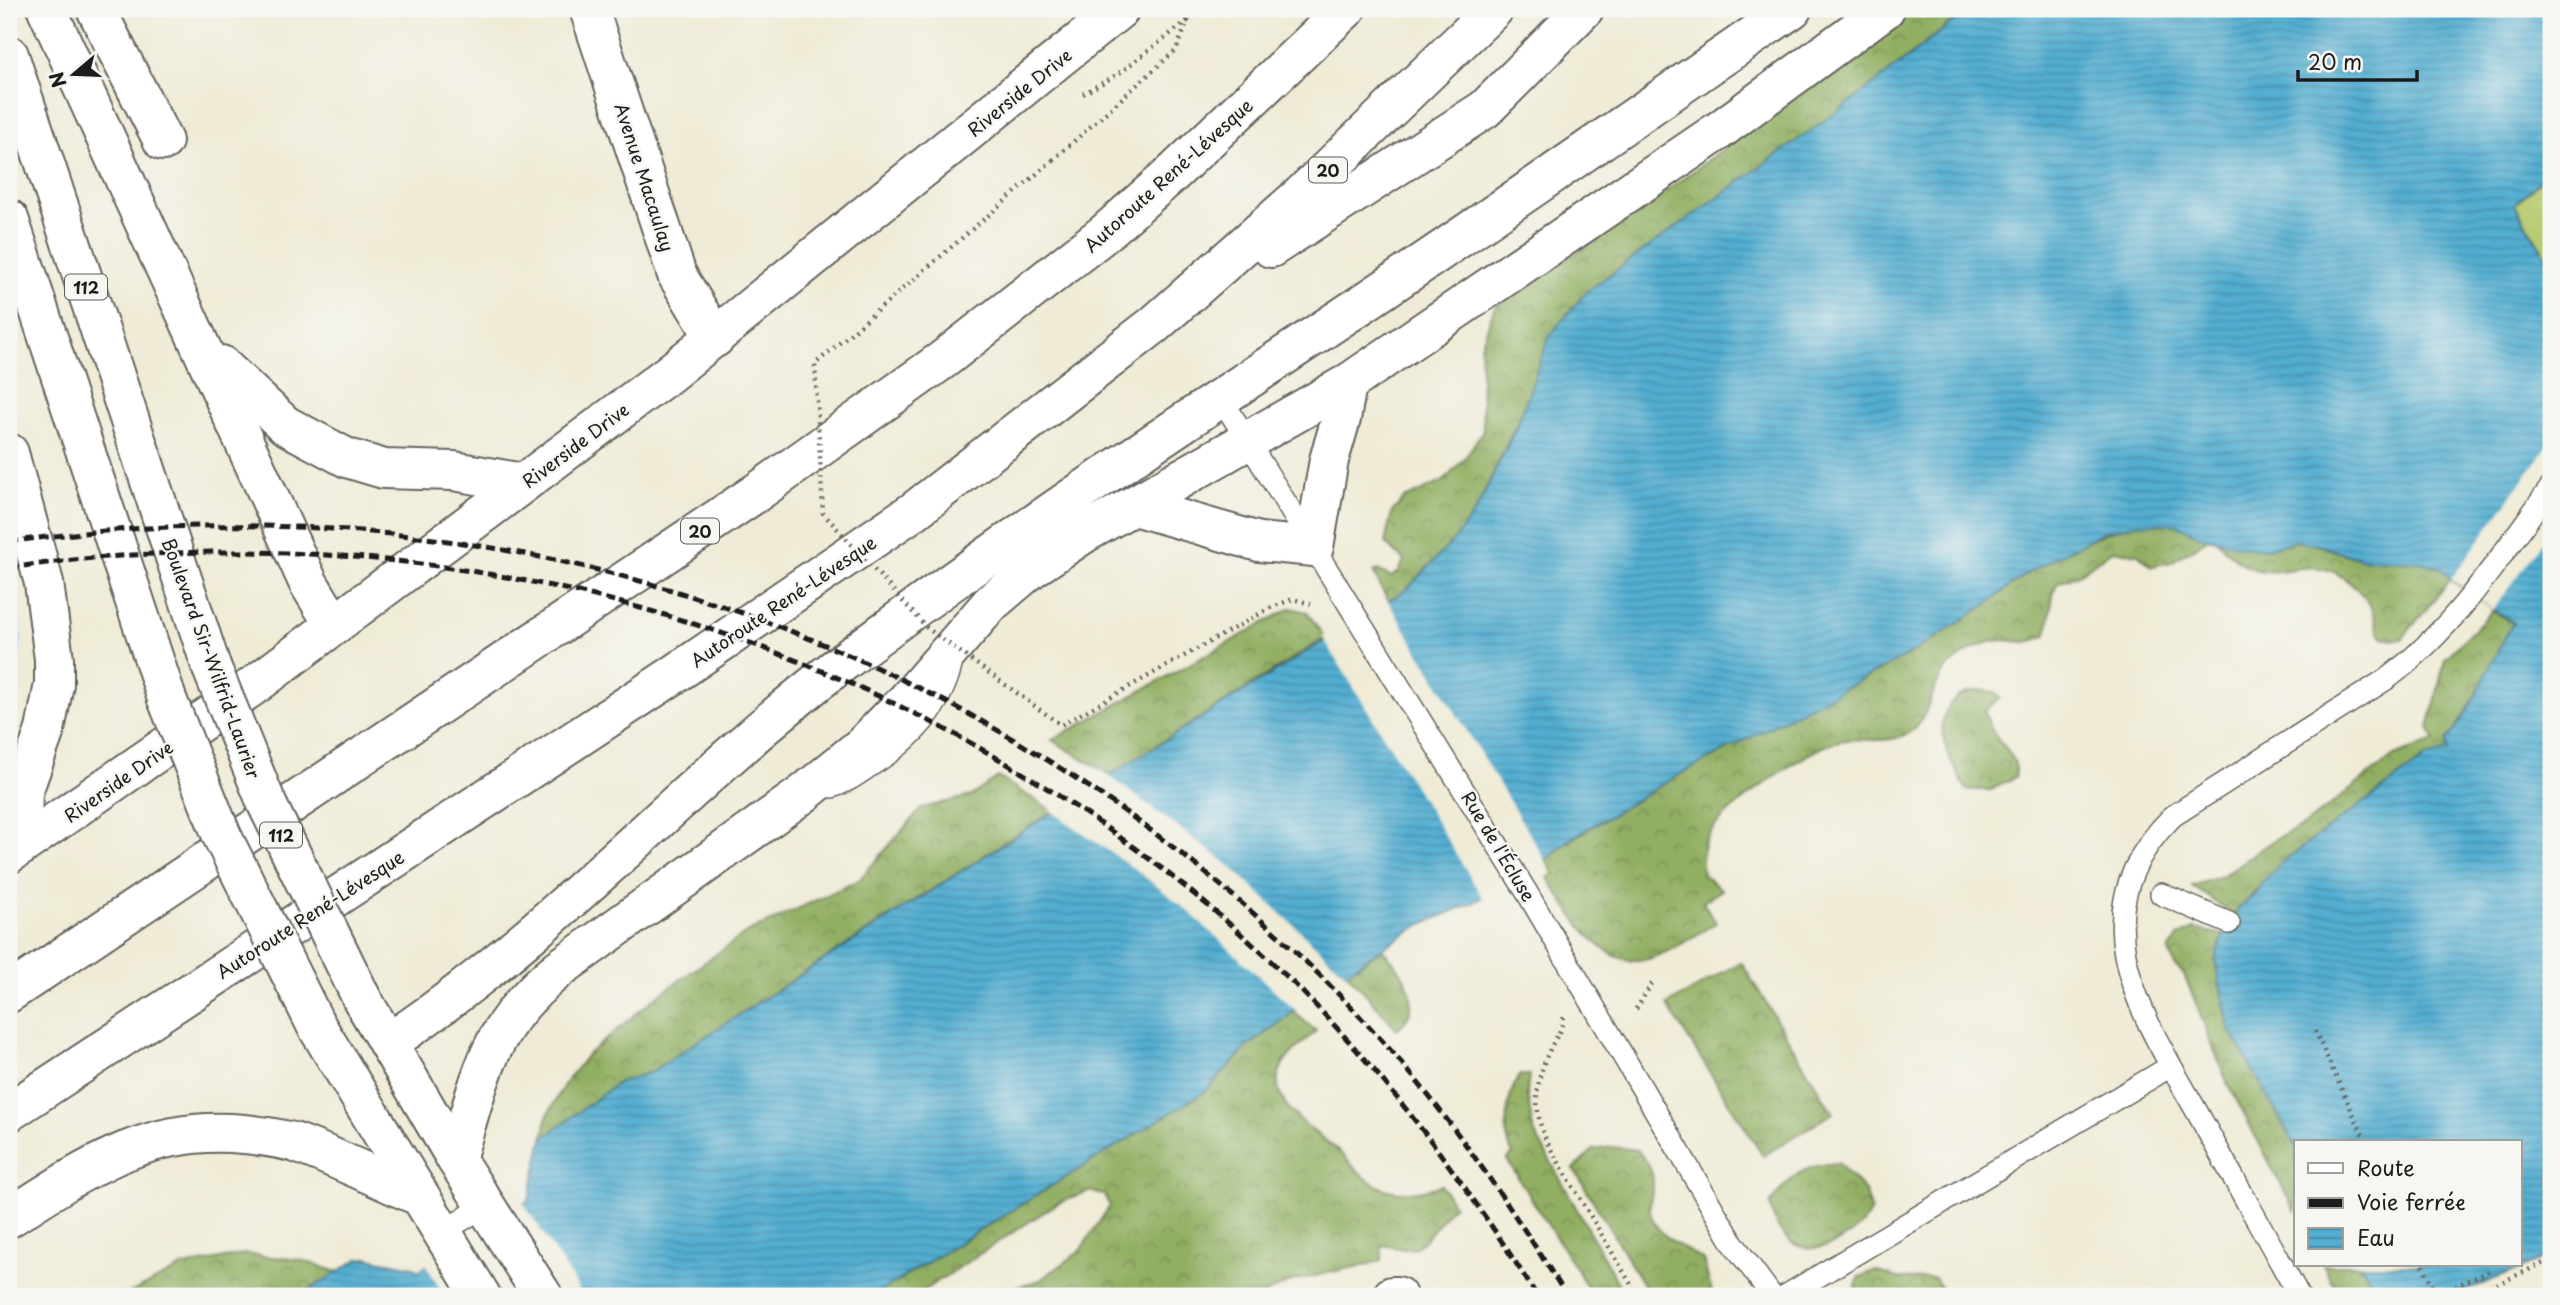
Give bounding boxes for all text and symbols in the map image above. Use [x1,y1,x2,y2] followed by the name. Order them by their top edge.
[38,38,108,108] north arrow
[2298,38,2416,82] scale bar
[961,41,1077,143] street label: Riverside Drive
[2308,45,2362,77] text: 20 m
[41,68,73,92] text: N
[1078,92,1258,258] street label: Autoroute René-Lévesque
[608,99,682,255] street label: Avenue Macaulay
[1309,158,1347,182] road number: 20
[65,274,107,300] road number: 112
[516,396,634,494] street label: Riverside Drive
[681,518,719,544] road number: 20
[685,529,881,673] street label: Autoroute René-Lévesque
[156,534,268,783] street label: Boulevard Sir-Wilfrid-Laurier
[58,733,178,829] street label: Riverside Drive
[1455,786,1543,906] street label: Rue de l'Écluse
[260,822,302,848] road number: 112
[211,843,409,985] street label: Autoroute René-Lévesque
[2294,1140,2522,1266] legend
[2357,1151,2415,1183] text: Route
[2357,1185,2466,1217] text: Voie ferrée
[2357,1221,2395,1253] text: Eau

